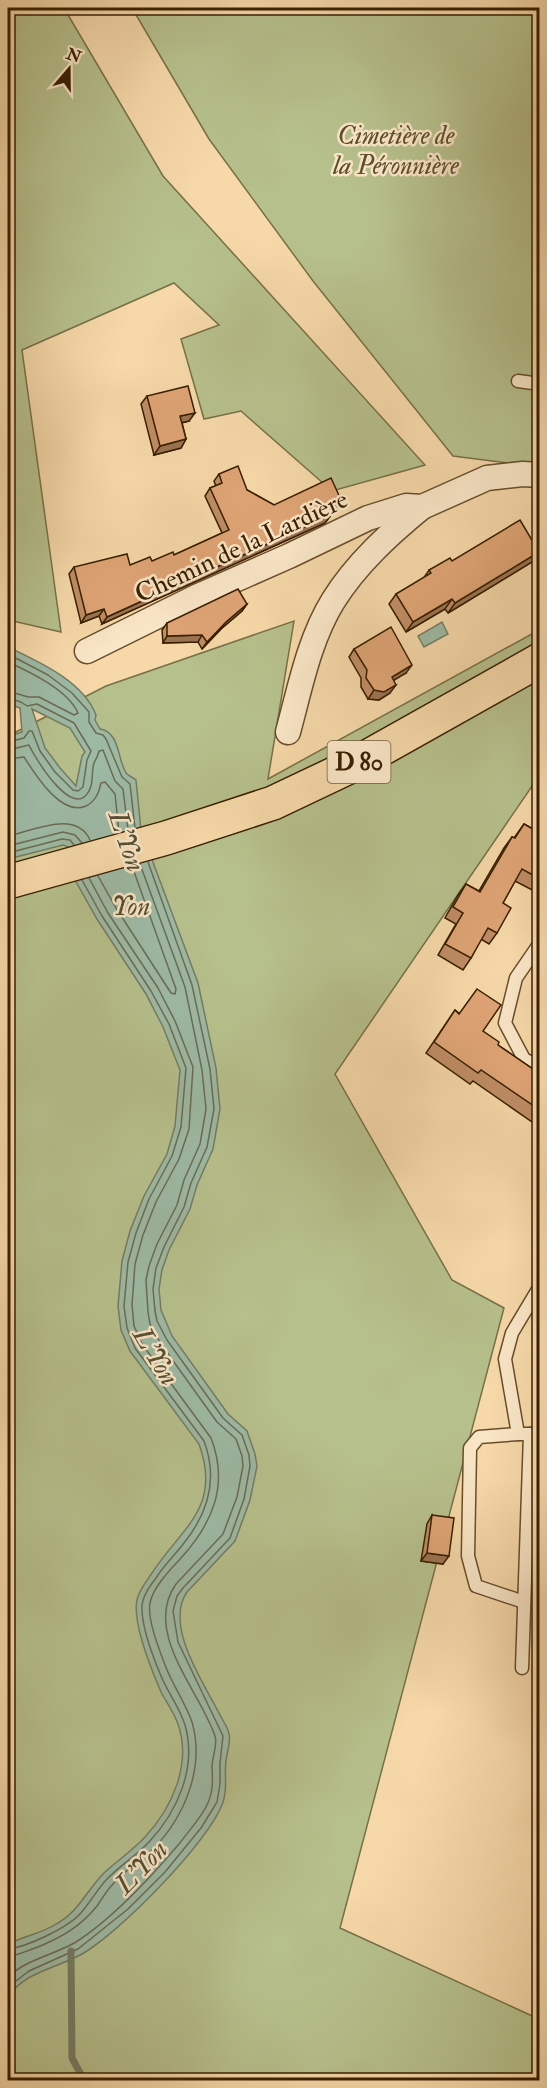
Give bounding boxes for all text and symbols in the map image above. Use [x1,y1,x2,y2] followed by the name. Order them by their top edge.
[39,39,99,99] north arrow
[63,44,85,68] text: N
[332,120,459,182] park label: Cimetière de la Péronnière
[130,483,353,610] street label: Chemin de la Lardière
[328,741,391,783] road number: D 80
[100,805,152,876] water label: L'Yon
[112,890,150,923] water label: Yon
[125,1320,186,1391] water label: L'Yon
[107,1834,175,1902] water label: L'Yon

